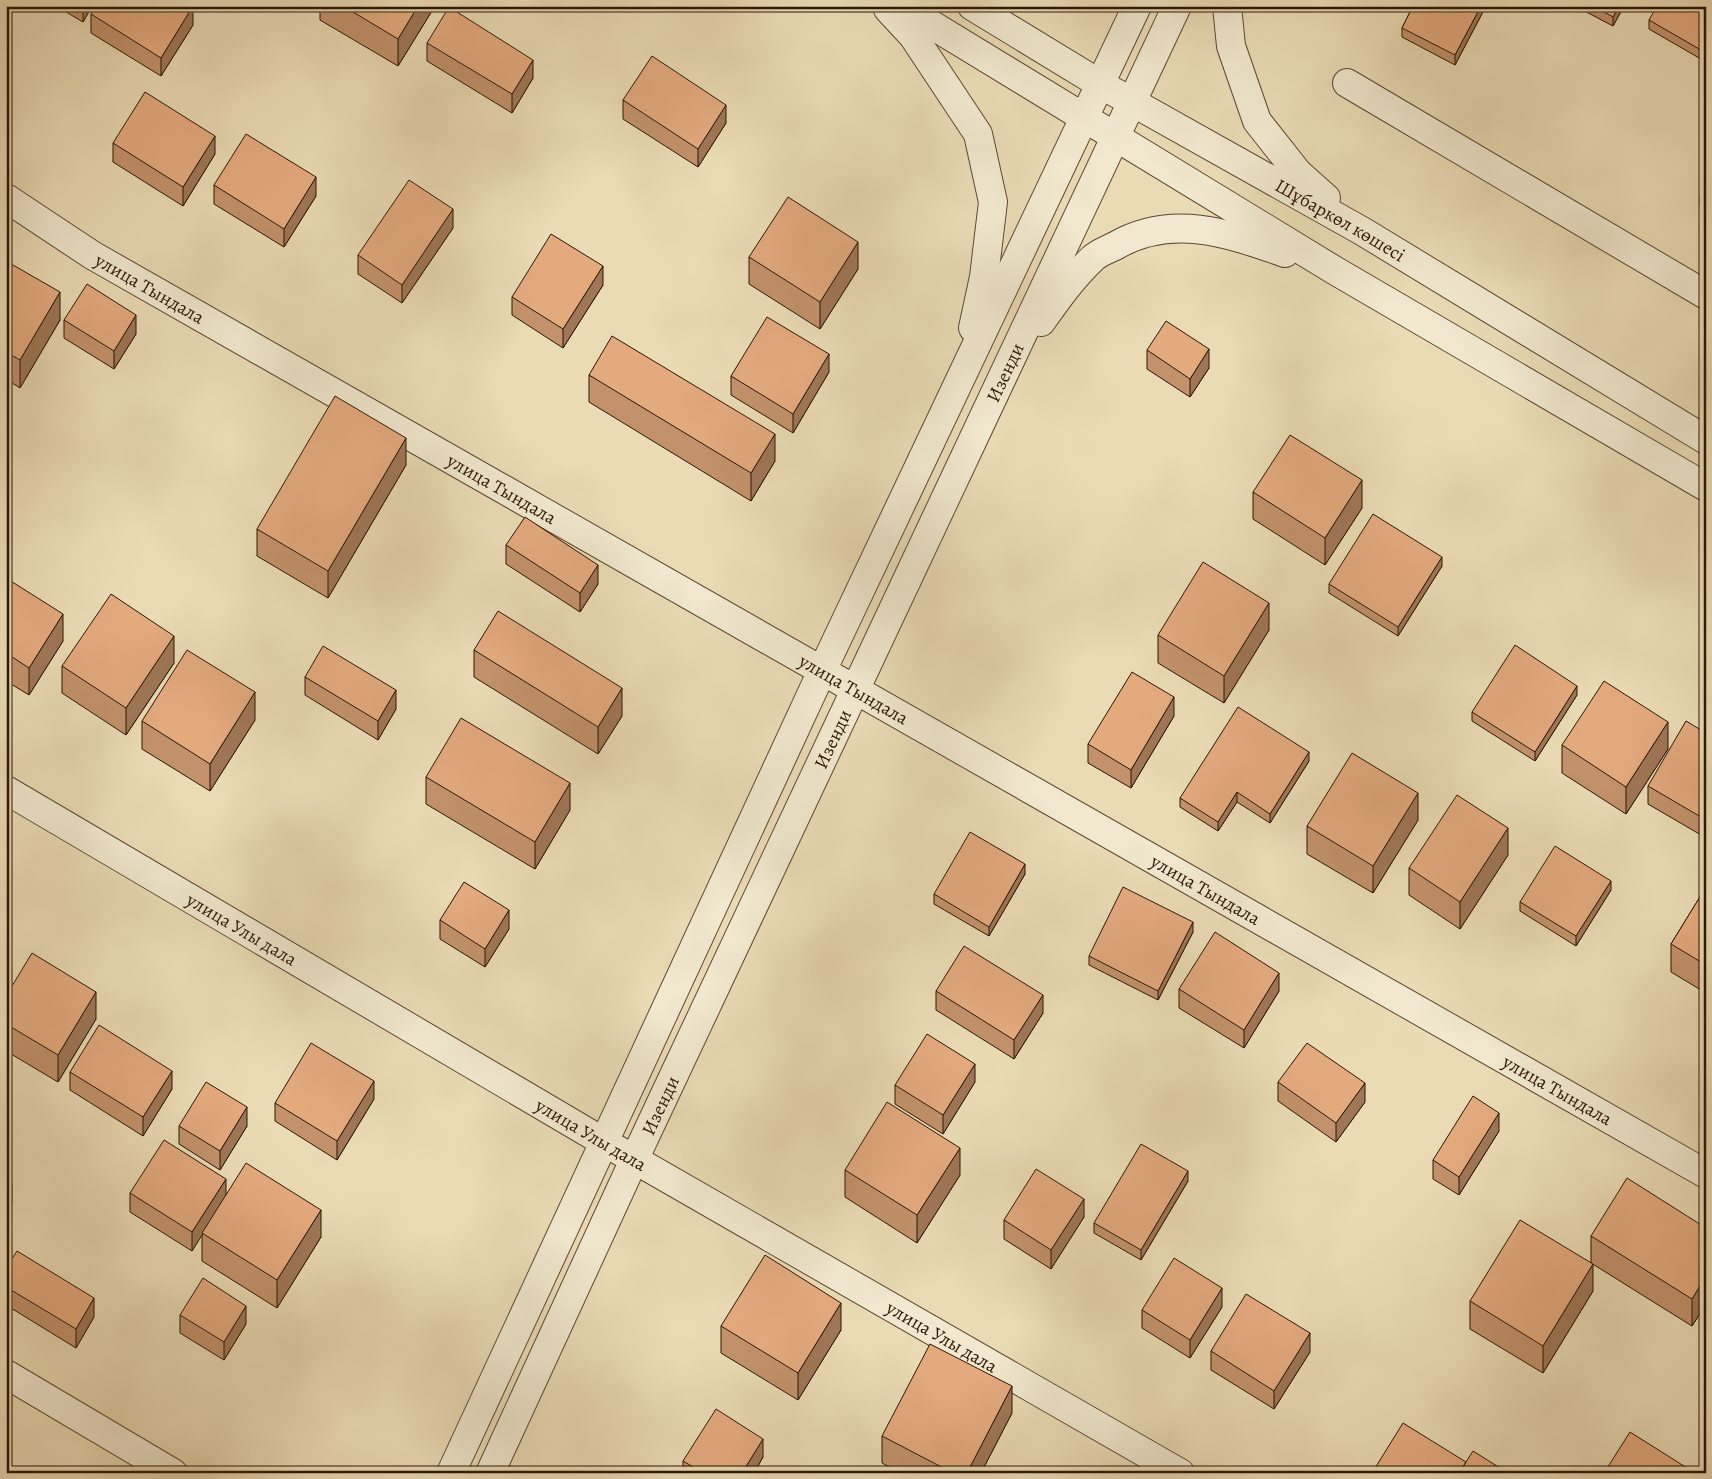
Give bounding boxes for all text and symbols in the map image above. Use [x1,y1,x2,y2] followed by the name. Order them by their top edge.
[1270,173,1410,268] street label: Шұбаркөл көшесі
[89,247,209,331] street label: улица Тындала
[980,339,1031,407] street label: Изенди
[441,447,561,531] street label: улица Тындала
[793,648,913,731] street label: улица Тындала
[808,705,858,773] street label: Изенди
[1145,848,1265,932] street label: улица Тындала
[181,887,302,973] street label: улица Улы дала
[1497,1048,1617,1132] street label: улица Тындала
[636,1072,686,1140] street label: Изенди
[530,1092,651,1178] street label: улица Улы дала
[880,1294,1002,1380] street label: улица Улы дала

